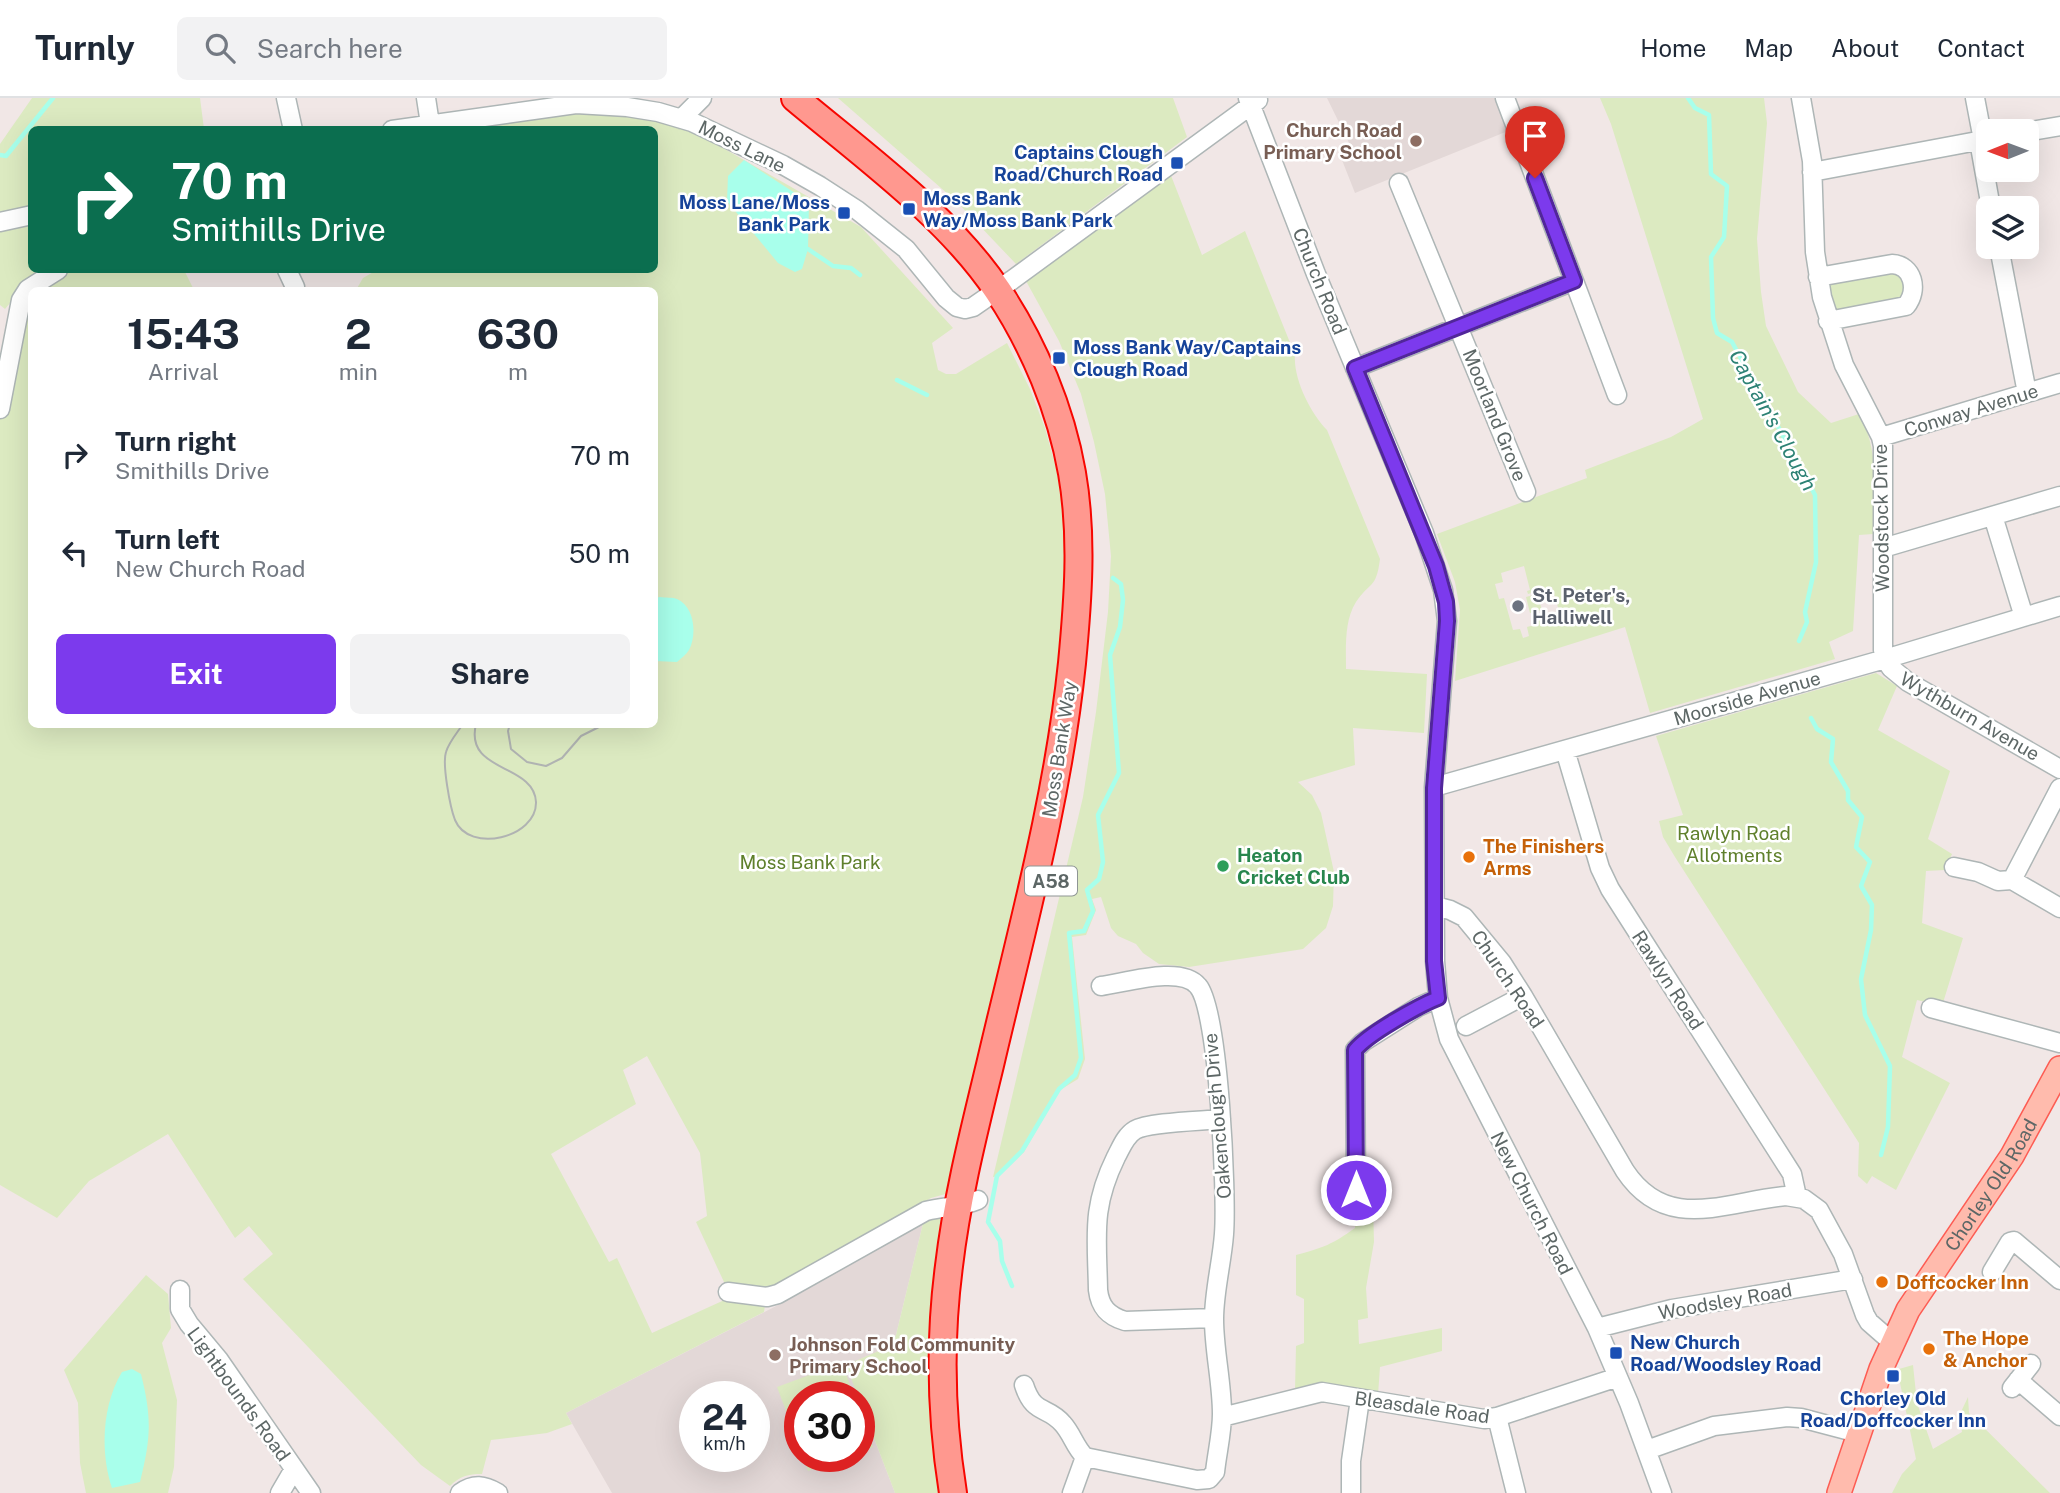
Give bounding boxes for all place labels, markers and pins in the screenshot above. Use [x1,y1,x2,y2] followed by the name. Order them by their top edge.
[1505,106,1565,178] pin
[1263,119,1402,163] place label: Church Road Primary School
[1408,133,1424,149] marker: Church Road Primary School
[994,141,1163,185] place label: Captains Clough Road/Church Road
[1169,155,1185,171] marker: Captains Clough Road/Church Road
[923,187,1113,231] place label: Moss Bank Way/Moss Bank Park
[679,191,830,235] place label: Moss Lane/Moss Bank Park
[901,201,917,217] marker: Moss Bank Way/Moss Bank Park
[836,205,852,221] marker: Moss Lane/Moss Bank Park
[1073,336,1301,380] place label: Moss Bank Way/Captains Clough Road
[1051,350,1067,366] marker: Moss Bank Way/Captains Clough Road
[1532,584,1630,628] place label: St. Peter's, Halliwell
[1510,598,1526,614] marker: St. Peter's, Halliwell
[1483,835,1604,879] place label: The Finishers Arms
[1237,844,1350,888] place label: Heaton Cricket Club
[1461,849,1477,865] marker: The Finishers Arms
[1215,858,1231,874] marker: Heaton Cricket Club
[1896,1271,2029,1293] place label: Doffcocker Inn
[1874,1274,1890,1290] marker: Doffcocker Inn
[1943,1327,2029,1371] place label: The Hope & Anchor
[1630,1331,1821,1375] place label: New Church Road/Woodsley Road
[789,1333,1015,1377] place label: Johnson Fold Community Primary School
[1921,1341,1937,1357] marker: The Hope & Anchor
[1608,1345,1624,1361] marker: New Church Road/Woodsley Road
[767,1347,783,1363] marker: Johnson Fold Community Primary School
[1885,1368,1901,1384] marker: Chorley Old Road/Doffcocker Inn
[1800,1387,1986,1431] place label: Chorley Old Road/Doffcocker Inn

